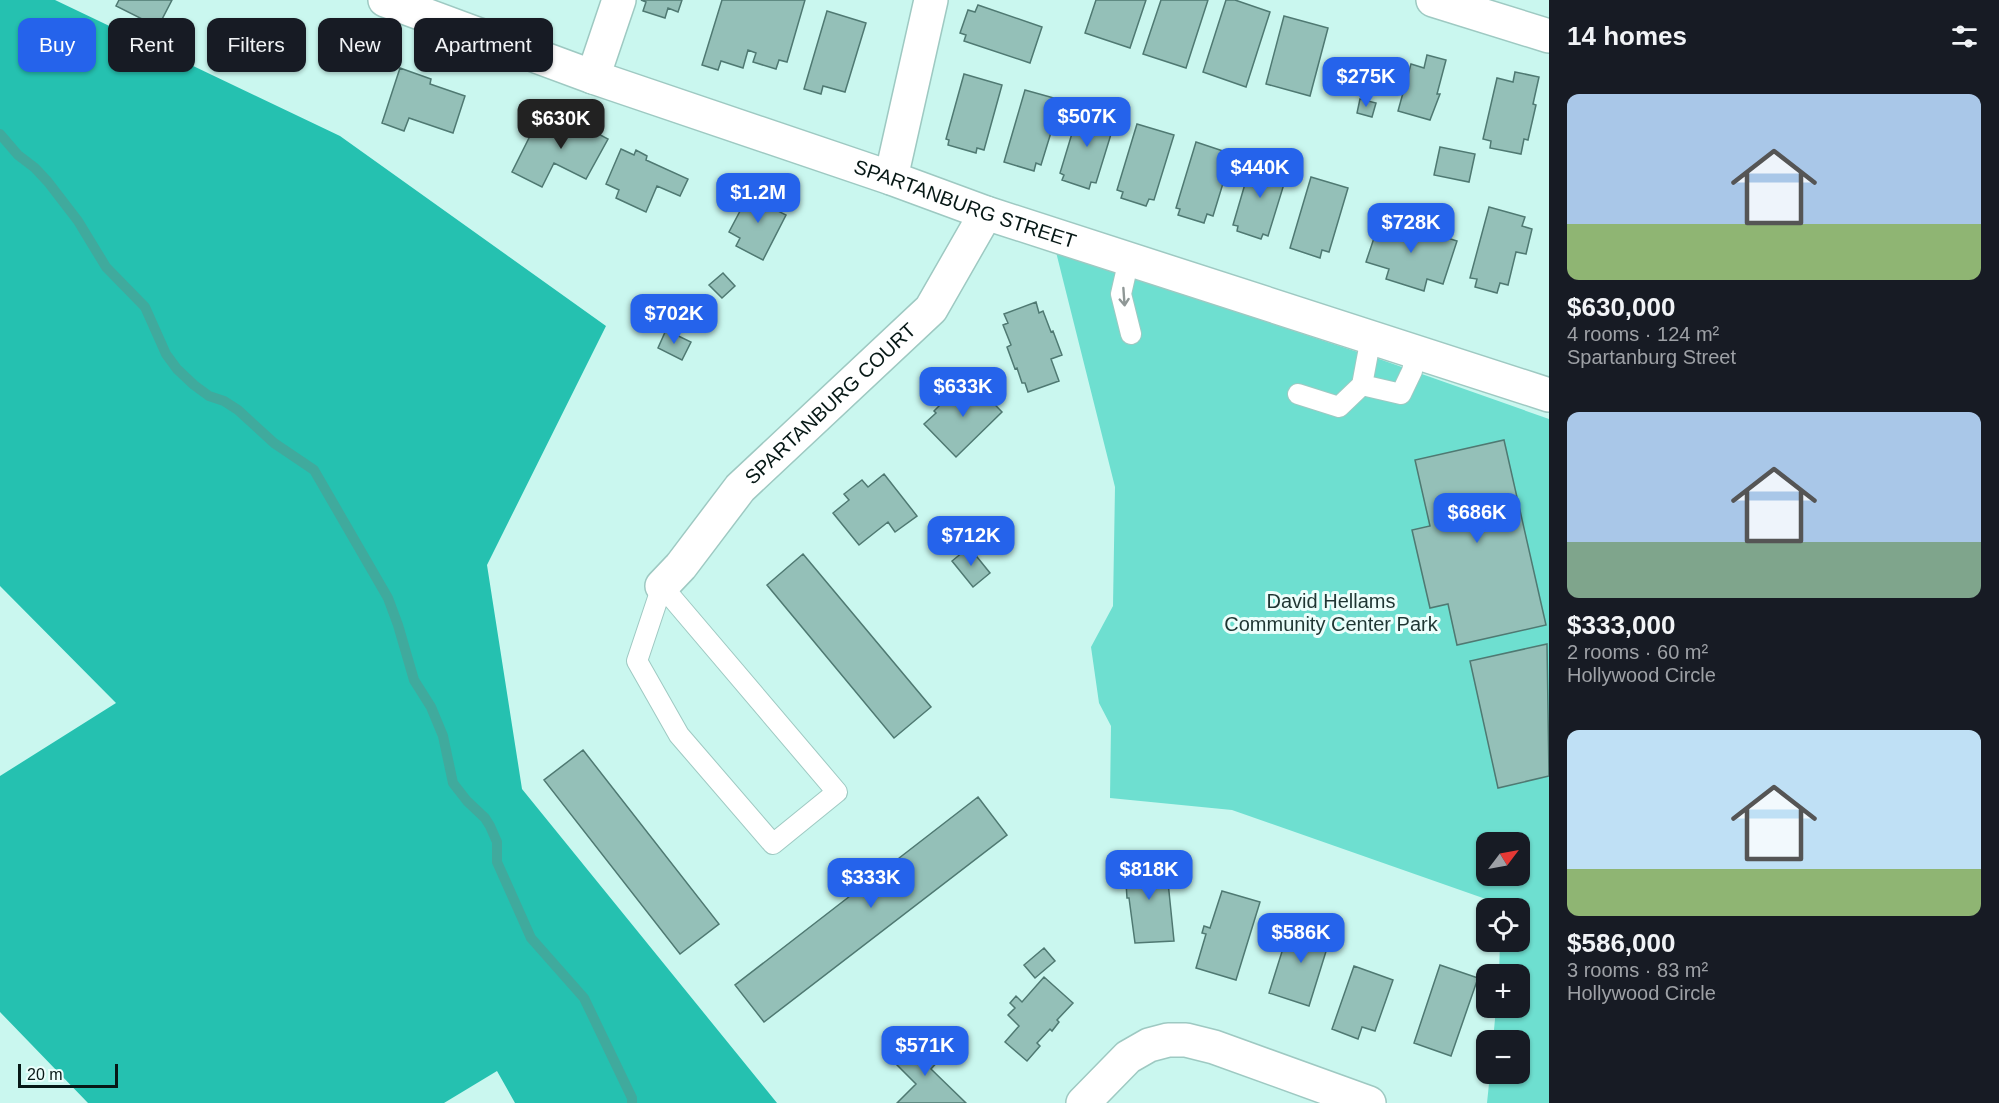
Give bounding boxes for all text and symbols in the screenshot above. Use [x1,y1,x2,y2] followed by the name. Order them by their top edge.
[18,18,96,72] chip: Buy
[108,18,195,72] chip: Rent
[207,18,306,72] chip: Filters
[318,18,402,72] chip: New
[414,18,553,72] chip: Apartment
[1948,20,1981,53] icon: filters
[1567,21,1687,51] text: 14 homes
[1324,57,1408,108] pin: $275K
[1337,65,1395,87] text: $275K
[1045,97,1129,148] pin: $507K
[519,99,603,150] pin: $630K
[1058,105,1116,127] text: $507K
[532,107,590,129] text: $630K
[1720,133,1828,241] icon: home
[1218,148,1302,199] pin: $440K
[851,155,1079,252] street label: SPARTANBURG STREET
[1231,156,1289,178] text: $440K
[716,173,800,224] pin: $1.2M
[730,181,786,203] text: $1.2M
[1369,203,1453,254] pin: $728K
[1382,211,1440,233] text: $728K
[1118,286,1129,306] one-way arrow
[1567,292,1675,322] text: $630,000
[632,294,716,345] pin: $702K
[645,302,703,324] text: $702K
[740,318,920,489] street label: SPARTANBURG COURT
[1567,323,1719,345] text: 4 rooms · 124 m²
[1567,346,1736,368] text: Spartanburg Street
[921,367,1005,418] pin: $633K
[934,375,992,397] text: $633K
[1720,451,1828,559] icon: home
[1435,493,1519,544] pin: $686K
[1448,501,1506,523] text: $686K
[929,516,1013,567] pin: $712K
[942,524,1000,546] text: $712K
[1224,590,1439,635] park label: David Hellams Community Center Park
[1567,610,1675,640] text: $333,000
[1567,641,1708,663] text: 2 rooms · 60 m²
[1567,664,1716,686] text: Hollywood Circle
[1720,769,1828,877] icon: home
[1476,832,1530,886] north arrow
[1476,832,1530,1084] map controls
[1107,850,1191,901] pin: $818K
[829,858,913,909] pin: $333K
[1120,858,1178,880] text: $818K
[842,866,900,888] text: $333K
[1476,898,1530,952] button: locate
[1259,913,1343,964] pin: $586K
[1272,921,1330,943] text: $586K
[1567,928,1675,958] text: $586,000
[1567,959,1708,981] text: 3 rooms · 83 m²
[1476,964,1530,1018] button: +
[1567,982,1716,1004] text: Hollywood Circle
[883,1026,967,1077] pin: $571K
[1476,1030,1530,1084] button: −
[896,1034,954,1056] text: $571K
[18,1061,118,1088] scale bar
[27,1066,63,1083] text: 20 m

